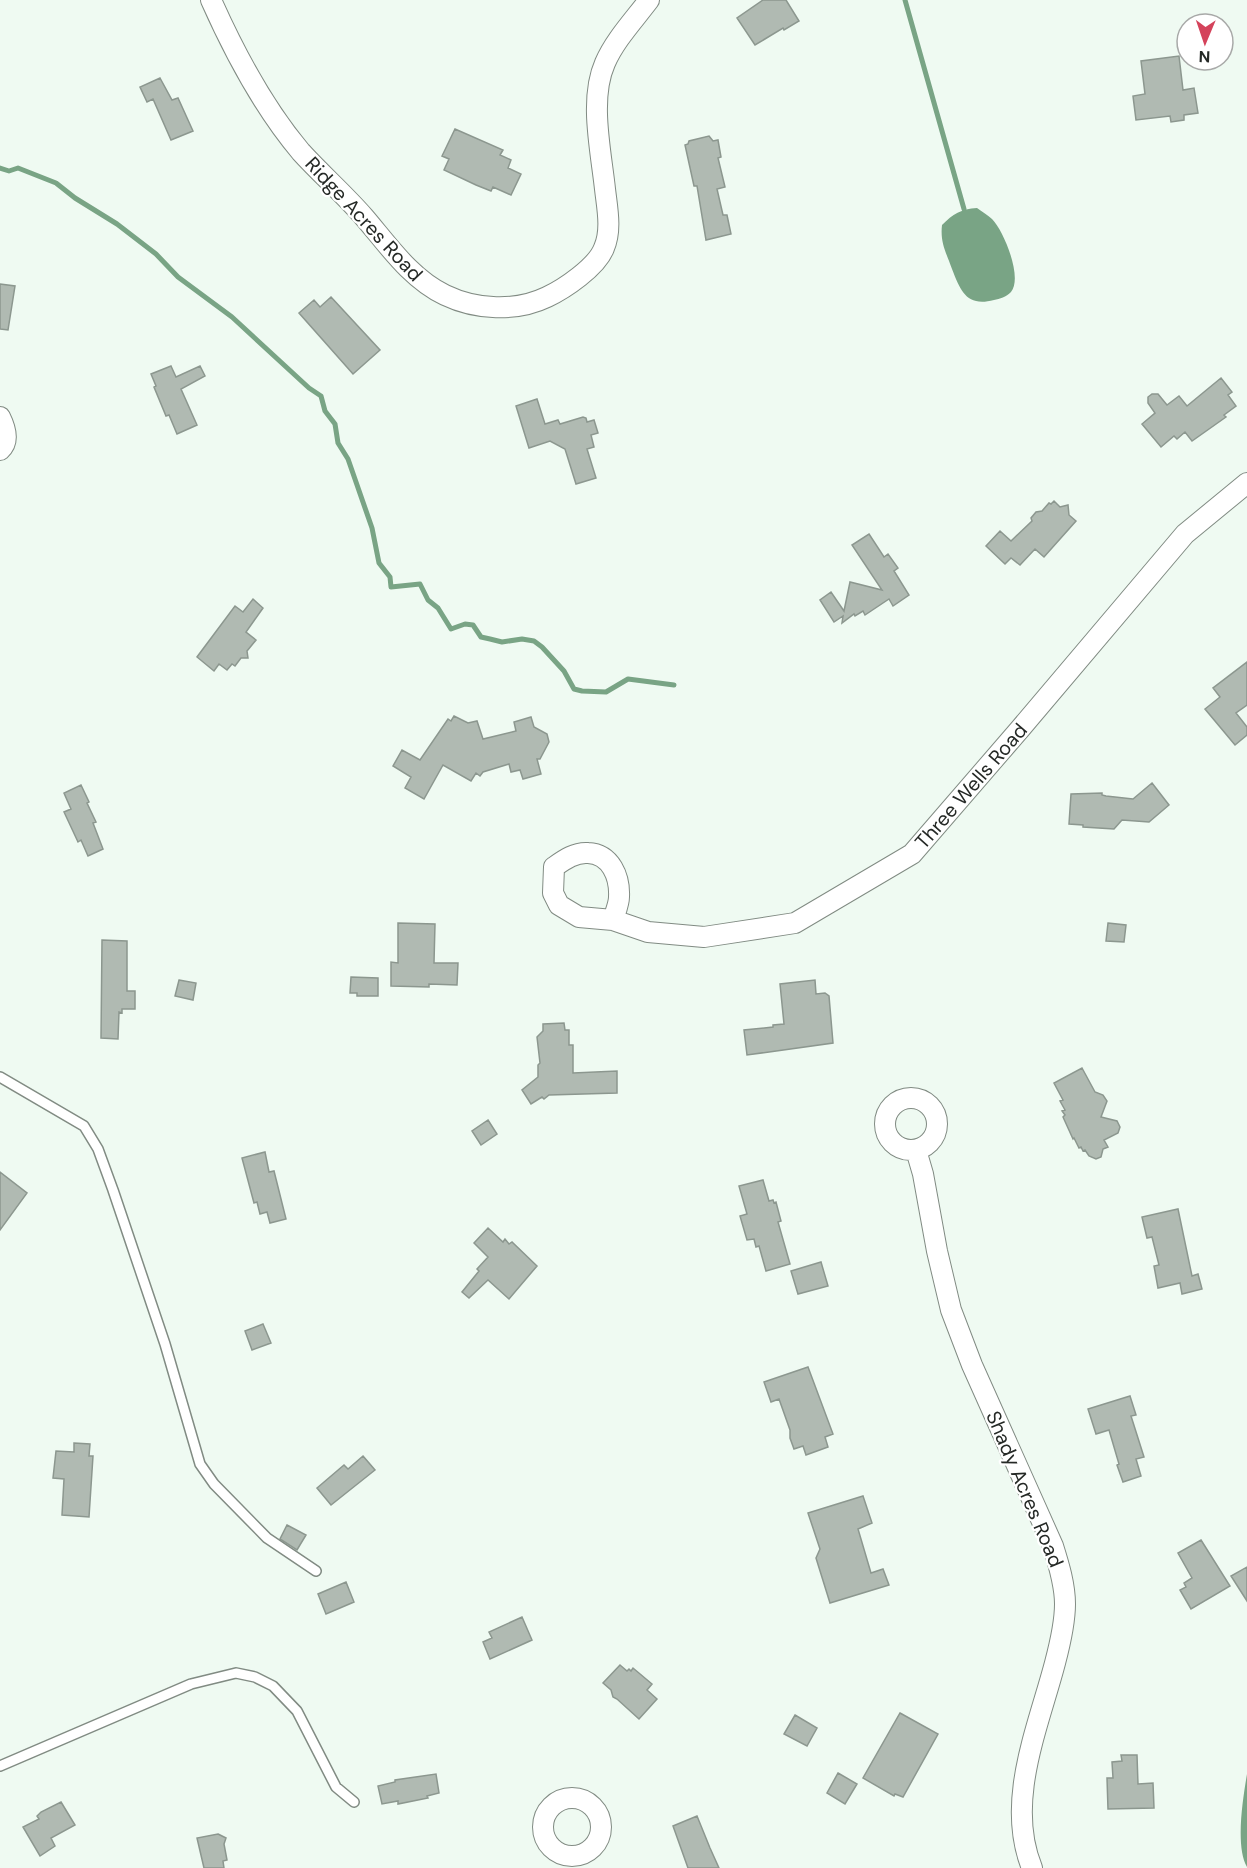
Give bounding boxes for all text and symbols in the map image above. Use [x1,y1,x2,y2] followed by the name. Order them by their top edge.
[1175,12,1235,72] north arrow
[1198,46,1211,67] text: N
[300,151,428,287] street label: Ridge Acres Road
[909,718,1033,854] street label: Three Wells Road
[980,1407,1070,1571] street label: Shady Acres Road

